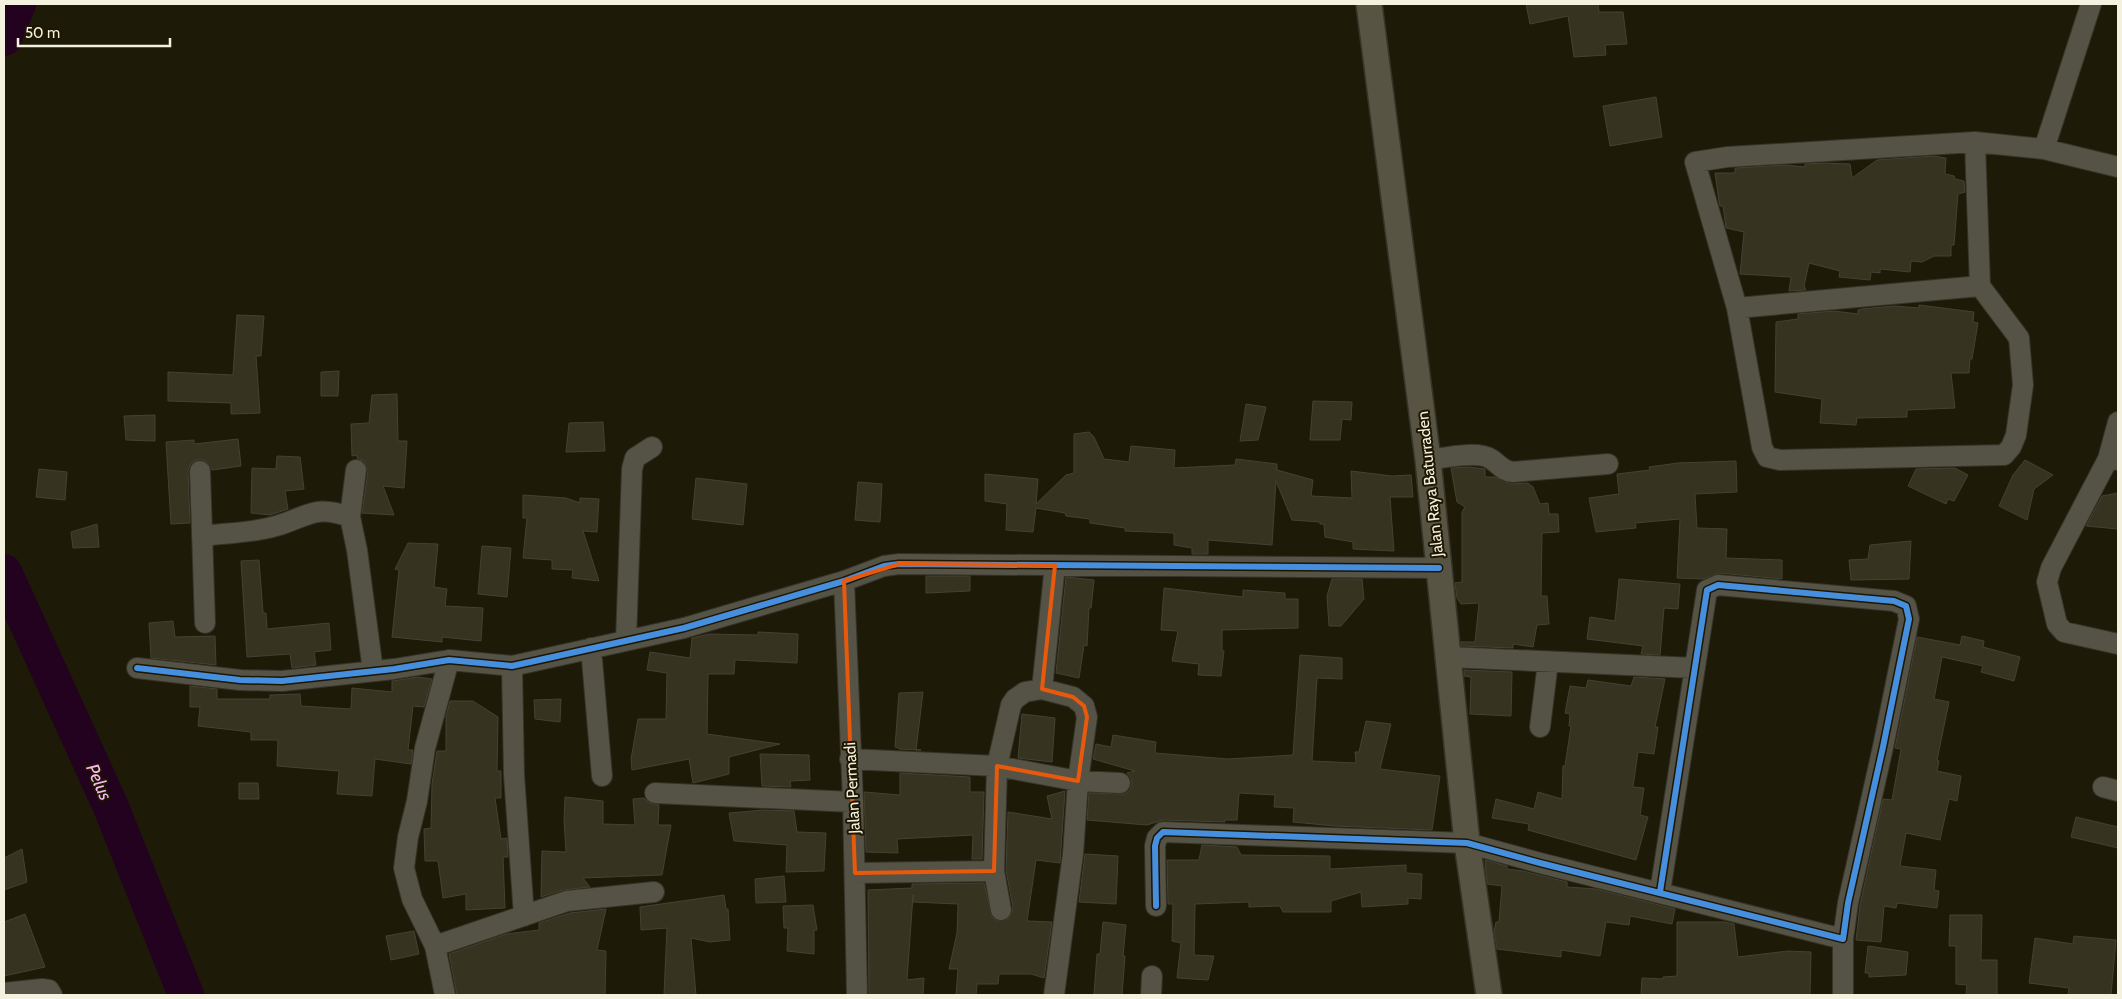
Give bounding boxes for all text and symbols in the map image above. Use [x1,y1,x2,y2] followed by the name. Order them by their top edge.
[18,15,170,47] scale bar
[25,24,60,42] text: 50 m
[1413,410,1447,559] street label: Jalan Raya Baturraden
[840,742,864,835] street label: Jalan Permadi
[81,760,117,804] water label: Pelus

